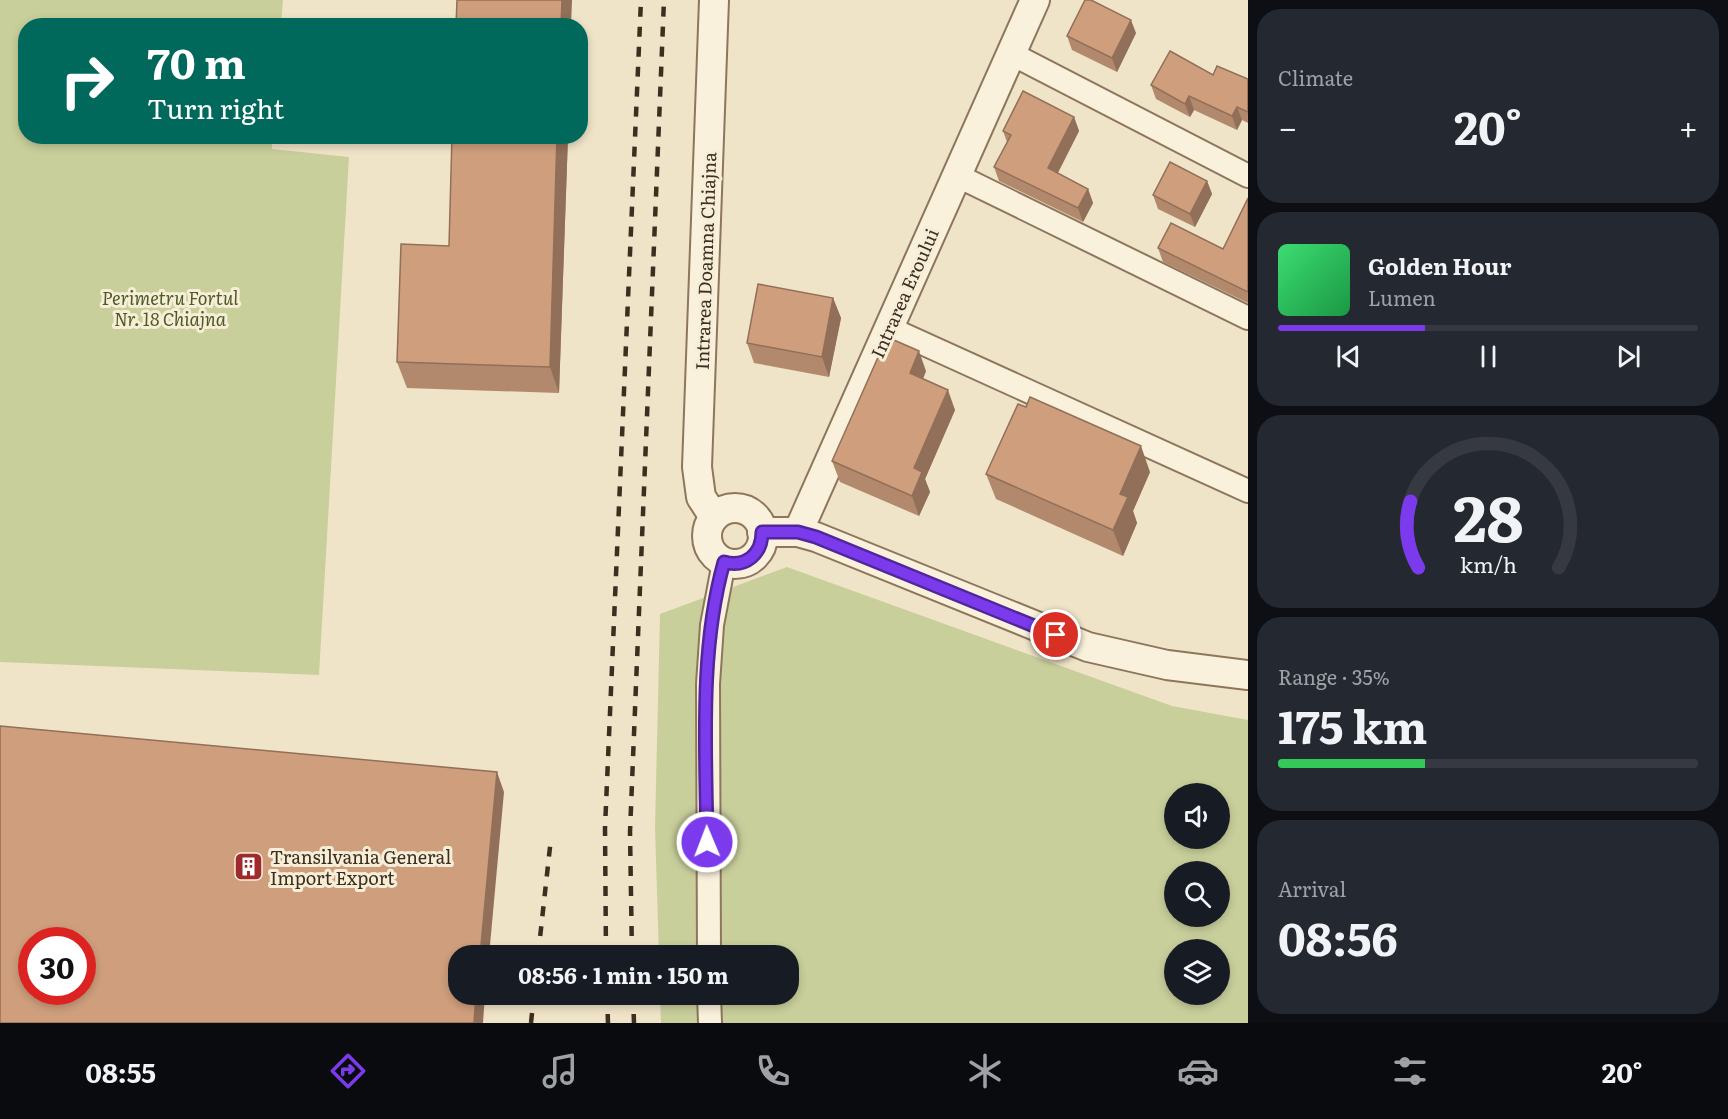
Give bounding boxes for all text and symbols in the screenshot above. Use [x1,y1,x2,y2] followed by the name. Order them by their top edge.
[147,30,246,92] text: 70 m
[48,42,126,120] icon: right
[1278,62,1353,92] text: Climate
[147,87,284,127] text: Turn right
[1454,92,1522,159] text: 20°
[1278,101,1297,150] text: −
[1679,101,1698,150] text: +
[688,151,722,370] street label: Intrarea Doamna Chiajna
[863,224,945,362] street label: Intrarea Eroului
[1368,249,1511,282] text: Golden Hour
[1368,282,1436,312] text: Lumen
[102,284,239,332] park label: Perimetru Fortul Nr. 18 Chiajna
[1332,340,1365,373] icon: previous
[1472,340,1505,373] icon: pause
[1612,340,1645,373] icon: next
[1453,470,1523,562] text: 28
[1459,549,1517,581] text: km/h
[1030,609,1081,660] pin
[1039,618,1072,651] icon: arrive
[1278,661,1390,691] text: Range · 35%
[1278,691,1427,758] text: 175 km
[1164,783,1230,1005] map controls
[1164,783,1230,849] button: sound
[675,810,739,874] position arrow
[270,843,451,891] place label: Transilvania General Import Export
[233,850,265,882] building icon: Transilvania General Import Export
[1164,861,1230,927] button: search
[1278,873,1346,903] text: Arrival
[1278,903,1398,970] text: 08:56
[18,927,96,1005] speed limit sign: 30
[1164,939,1230,1005] button: layers
[518,958,729,991] text: 08:56 · 1 min · 150 m
[327,1050,369,1092] icon: directions
[539,1050,581,1092] icon: music
[752,1050,794,1092] icon: phone
[964,1050,1006,1092] icon: climate
[1177,1050,1219,1092] icon: car
[1389,1050,1431,1092] icon: filters
[85,1051,156,1091] text: 08:55
[1602,1051,1643,1091] text: 20°

